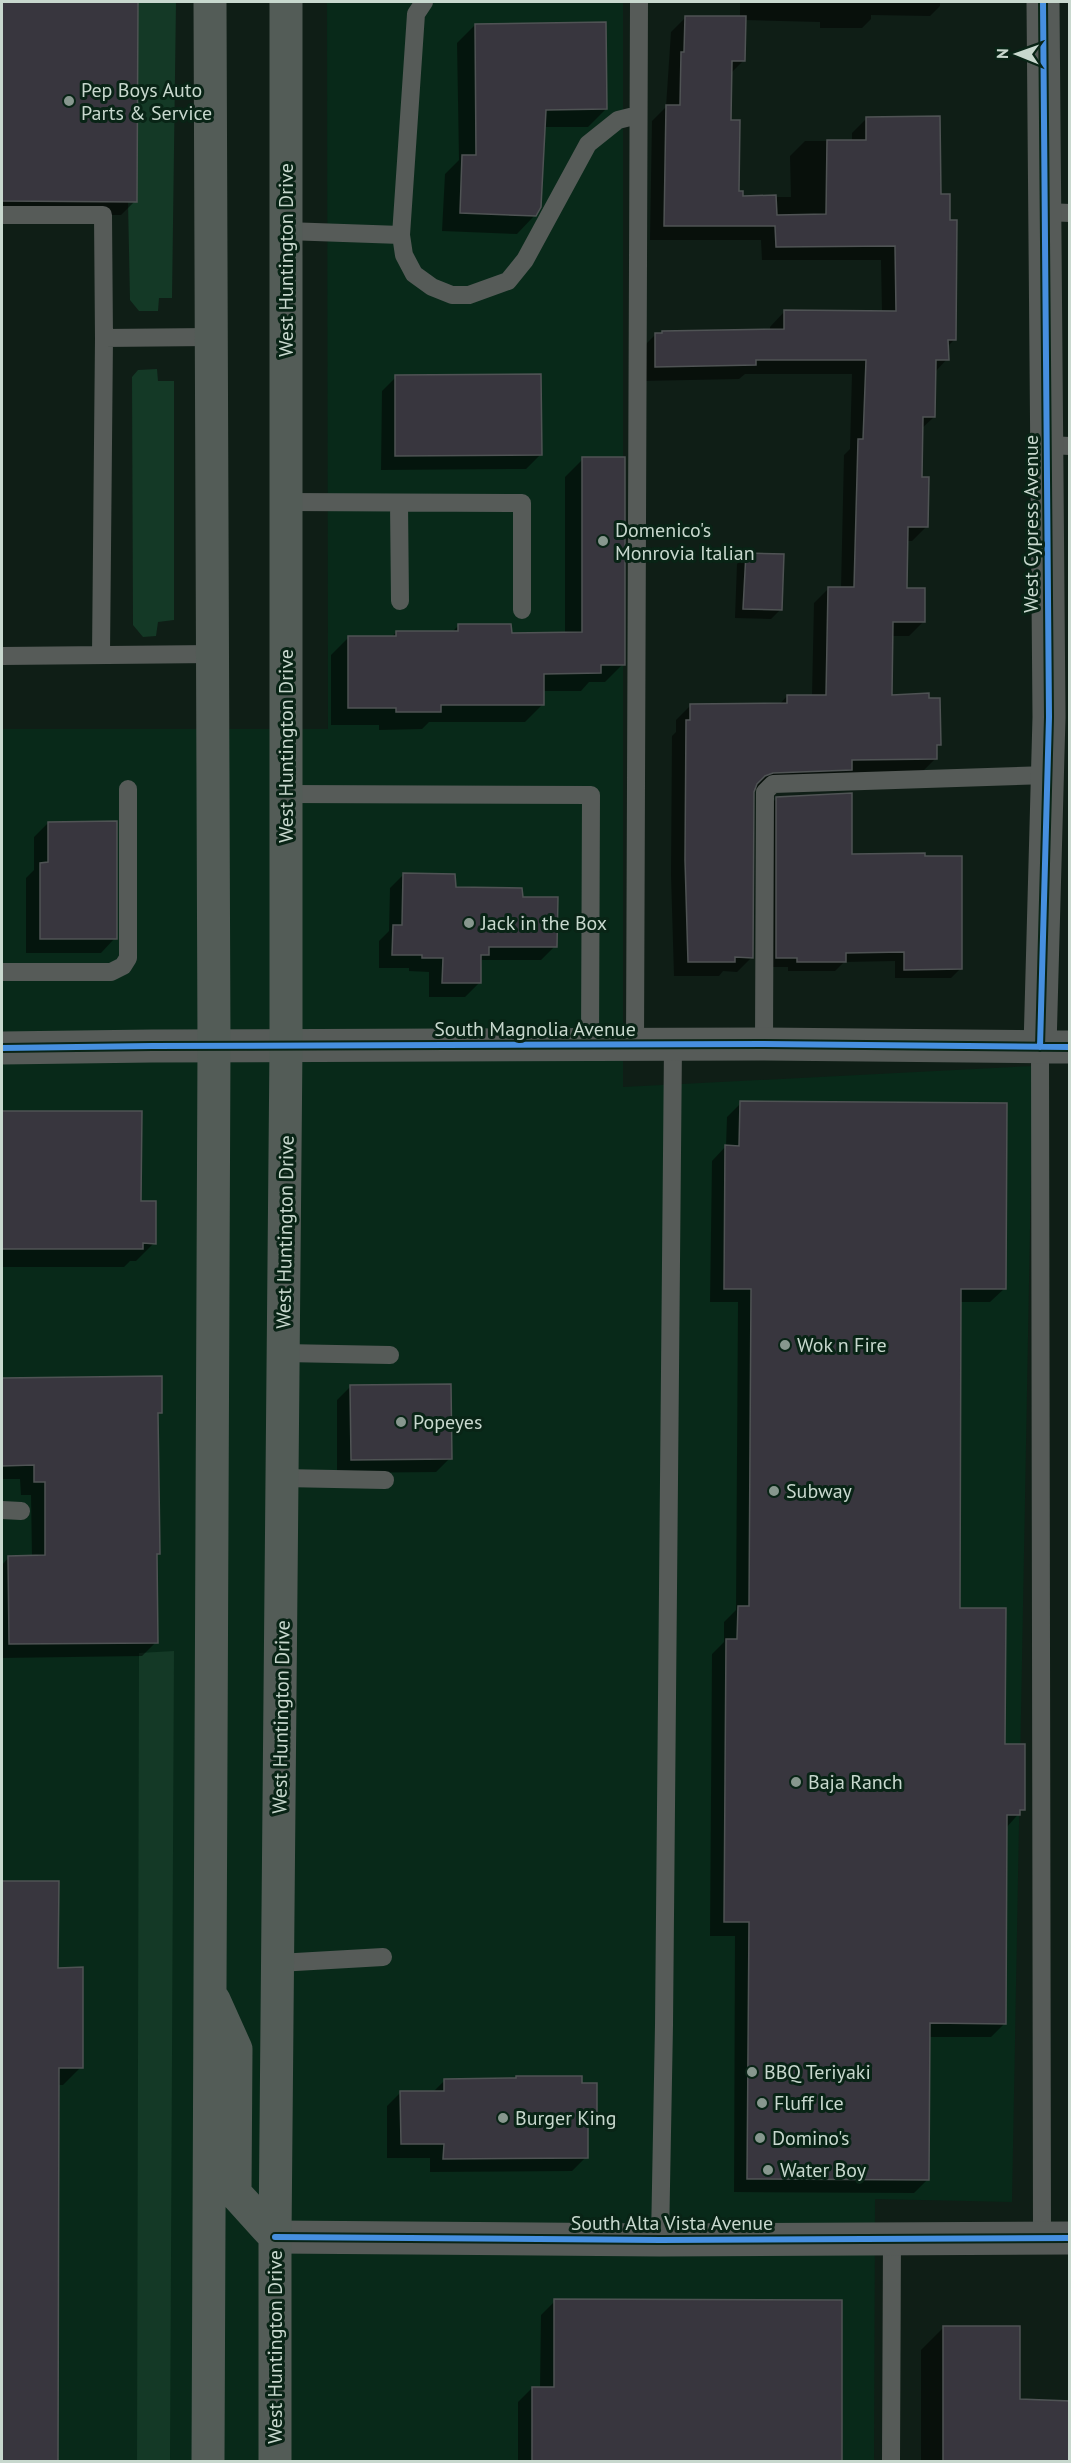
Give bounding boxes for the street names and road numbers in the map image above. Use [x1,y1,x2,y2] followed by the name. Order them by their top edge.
[273,163,299,357] street label: West Huntington Drive
[1018,435,1044,613] street label: West Cypress Avenue
[273,649,299,843] street label: West Huntington Drive
[434,1016,636,1042] street label: South Magnolia Avenue
[270,1135,300,1329] street label: West Huntington Drive
[266,1620,296,1814] street label: West Huntington Drive
[571,2210,773,2236] street label: South Alta Vista Avenue
[262,2250,288,2444] street label: West Huntington Drive

